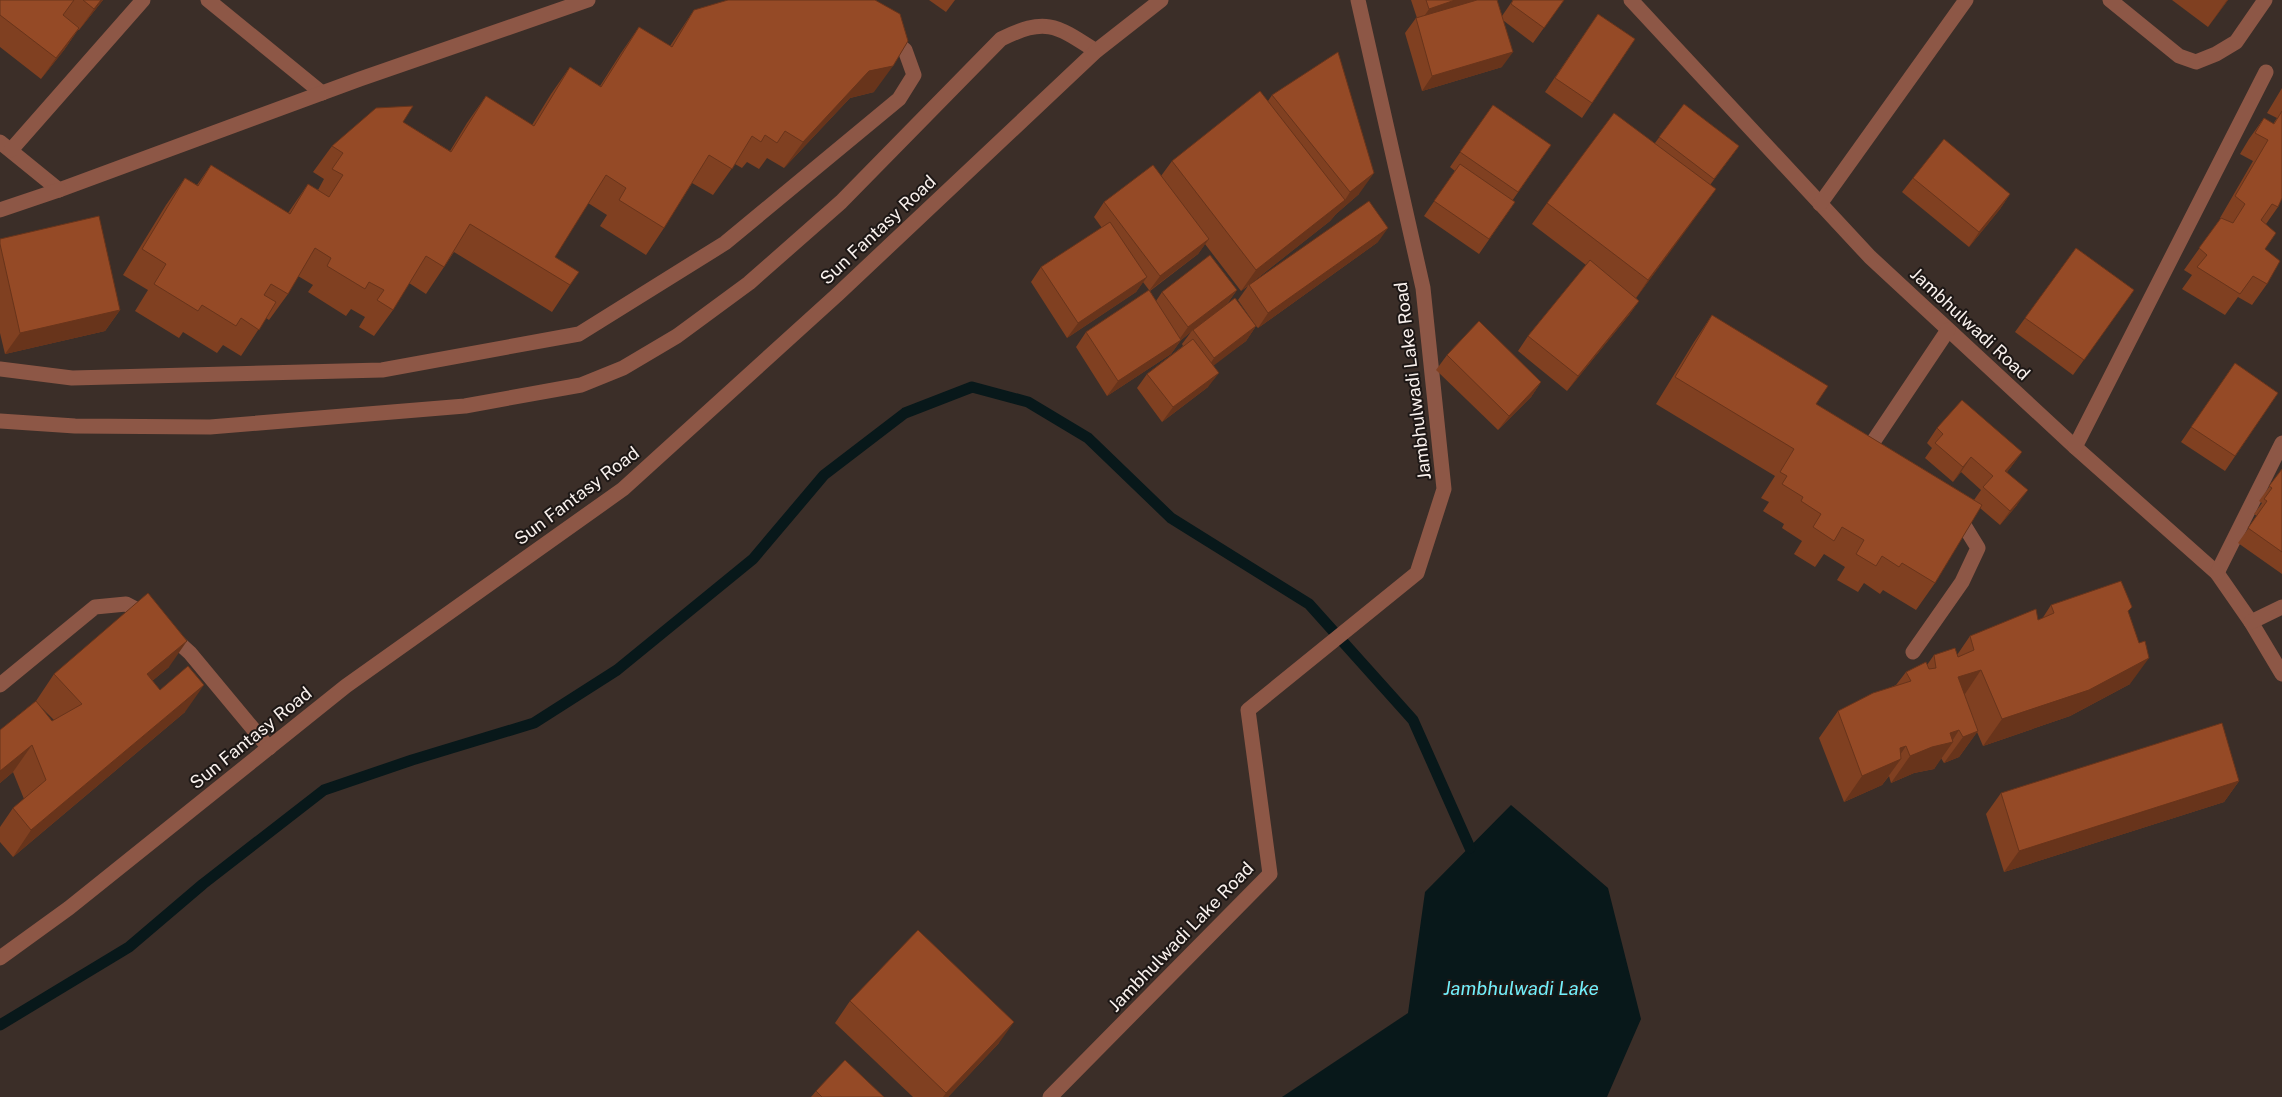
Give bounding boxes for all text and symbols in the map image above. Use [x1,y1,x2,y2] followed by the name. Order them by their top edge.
[816,171,940,289] street label: Sun Fantasy Road
[1906,263,2034,384] street label: Jambhulwadi Road
[1390,281,1435,481] street label: Jambhulwadi Lake Road
[510,442,643,549] street label: Sun Fantasy Road
[186,682,316,793] street label: Sun Fantasy Road
[1104,858,1258,1016] street label: Jambhulwadi Lake Road
[1443,977,1599,999] water label: Jambhulwadi Lake

